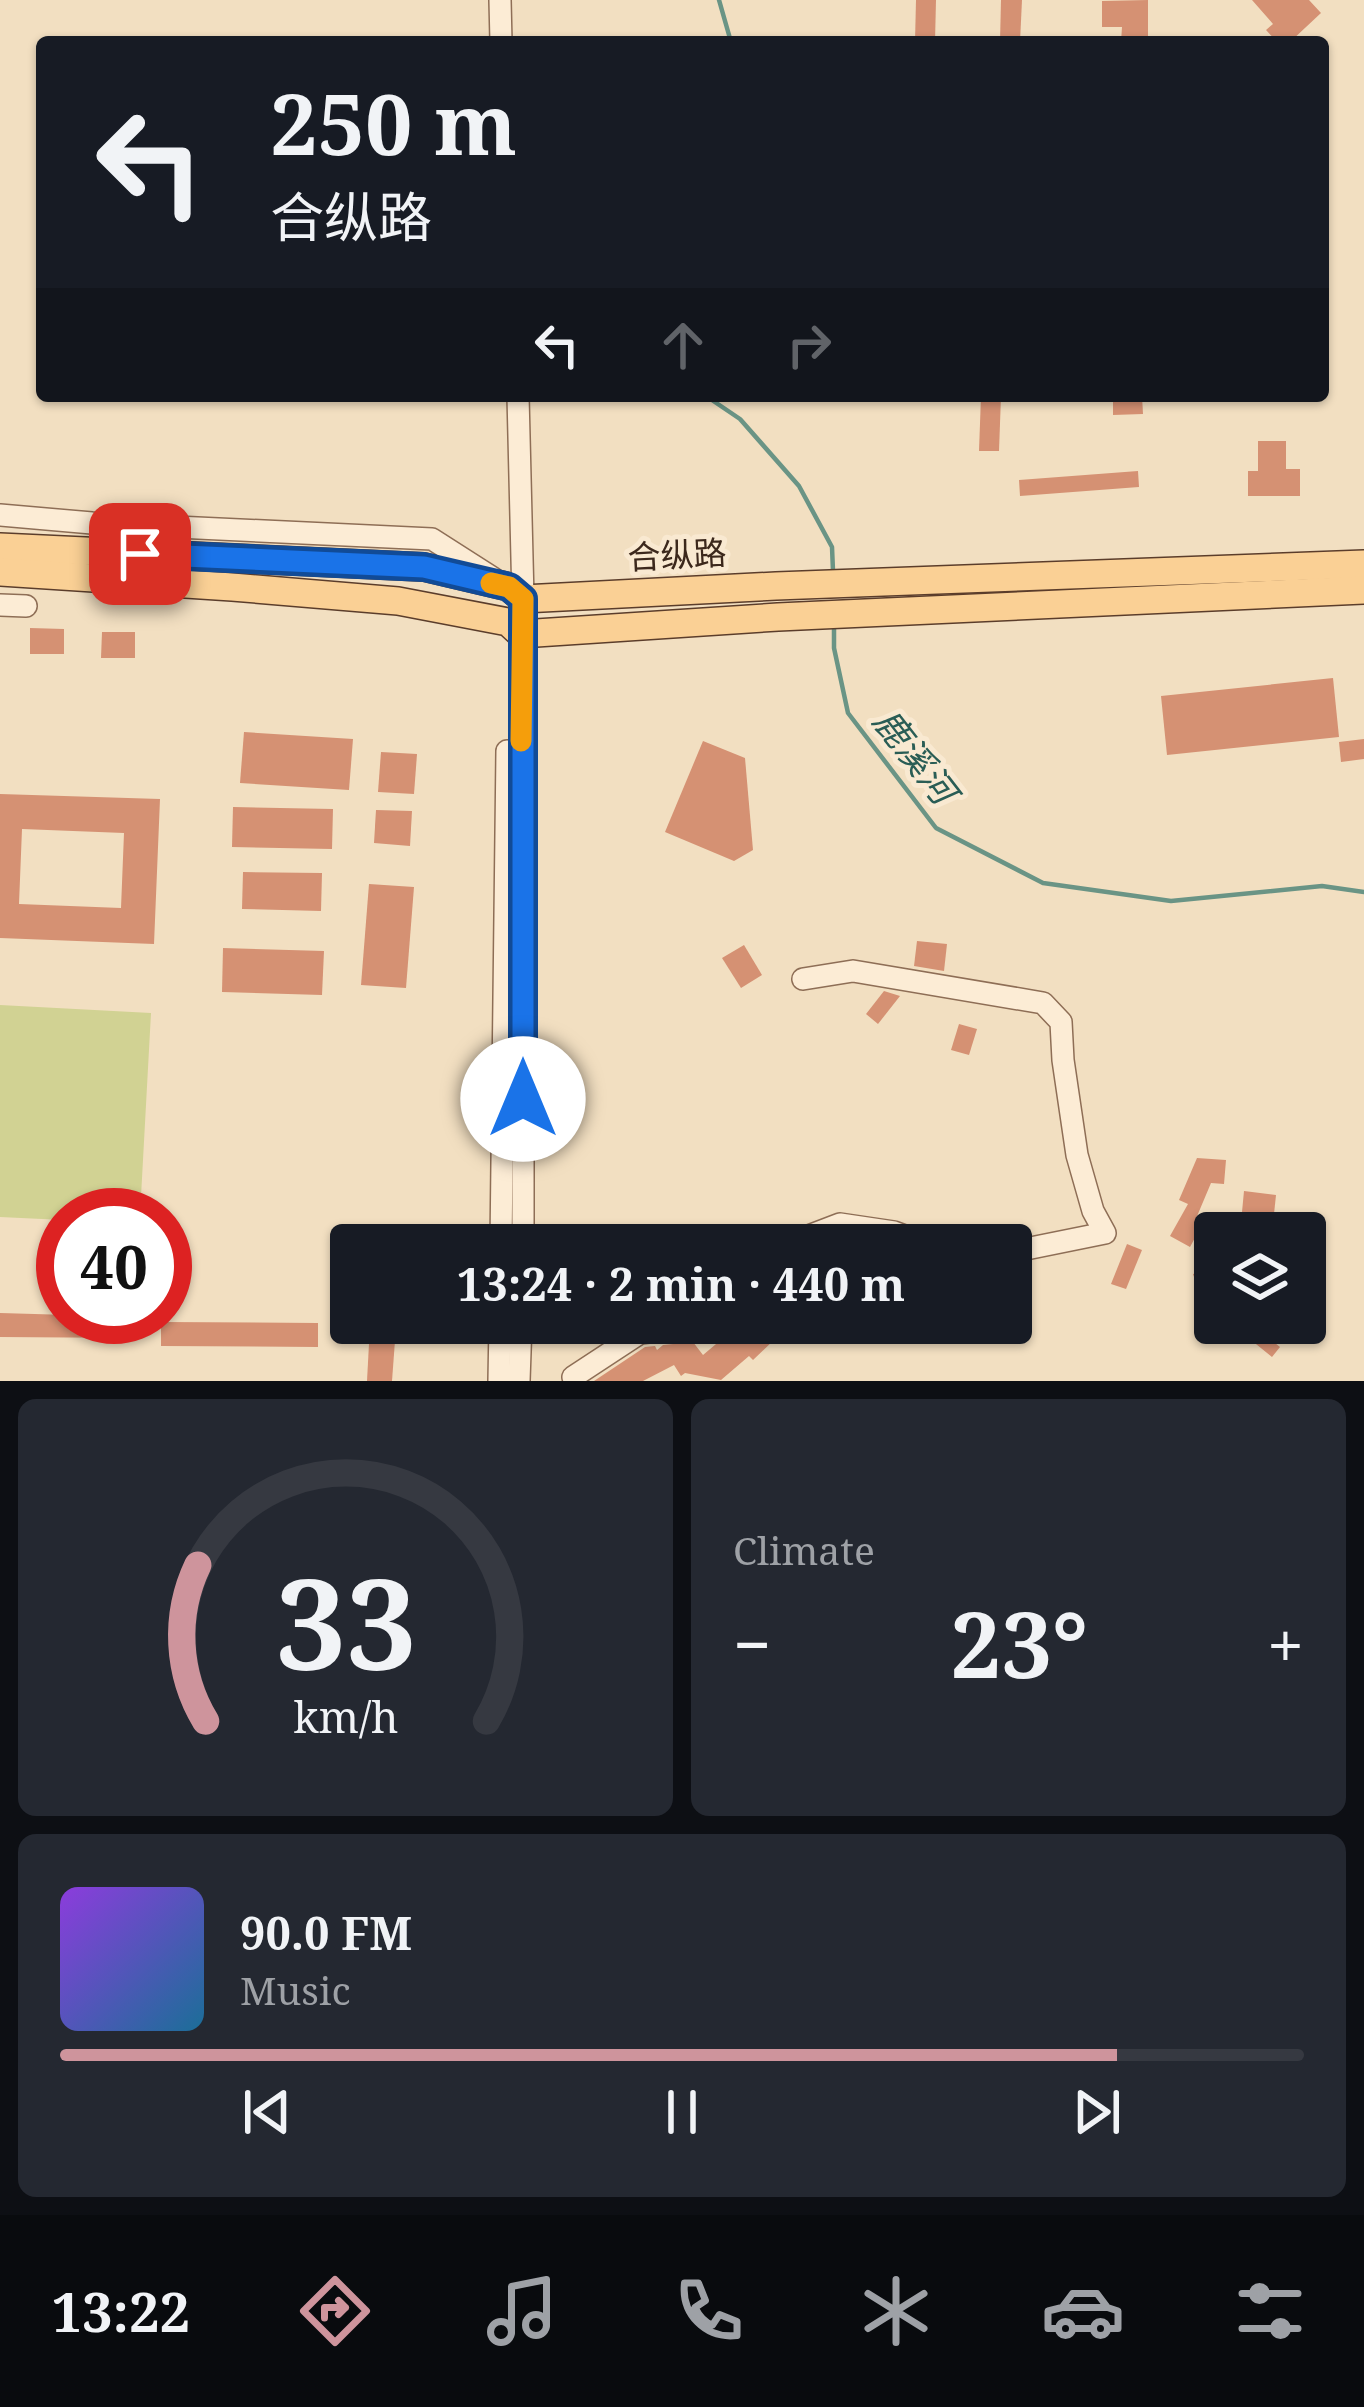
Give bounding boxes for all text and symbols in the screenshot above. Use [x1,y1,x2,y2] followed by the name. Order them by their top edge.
[270,65,517,180] text: 250 m
[72,84,228,240] icon: left
[270,179,432,253] text: 合纵路
[524,312,590,378] icon: left
[650,312,716,378] icon: ahead
[776,312,842,378] icon: right
[89,503,191,605] pin
[107,521,173,587] icon: arrive
[626,529,728,580] street label: 合纵路
[863,698,972,818] water label: 鹿溪河
[460,1036,586,1162] position arrow
[36,1188,192,1344] speed limit sign: 40
[1194,1212,1326,1344] map controls
[1194,1212,1326,1344] button: layers
[457,1253,905,1314] text: 13:24 · 2 min · 440 m
[733,1523,875,1576] text: Climate
[275,1537,416,1707] text: 33
[950,1582,1088,1704] text: 23°
[733,1598,771,1688] text: −
[1267,1598,1304,1688] text: +
[293,1686,398,1745] text: km/h
[240,1902,412,1963] text: 90.0 FM
[240,1963,351,2016] text: Music
[234,2079,300,2145] icon: previous
[649,2079,715,2145] icon: pause
[1064,2079,1130,2145] icon: next
[293,2269,377,2353] icon: directions
[480,2269,564,2353] icon: music
[667,2269,751,2353] icon: phone
[854,2269,938,2353] icon: climate
[1041,2269,1125,2353] icon: car
[1228,2269,1312,2353] icon: filters
[52,2274,190,2348] text: 13:22

